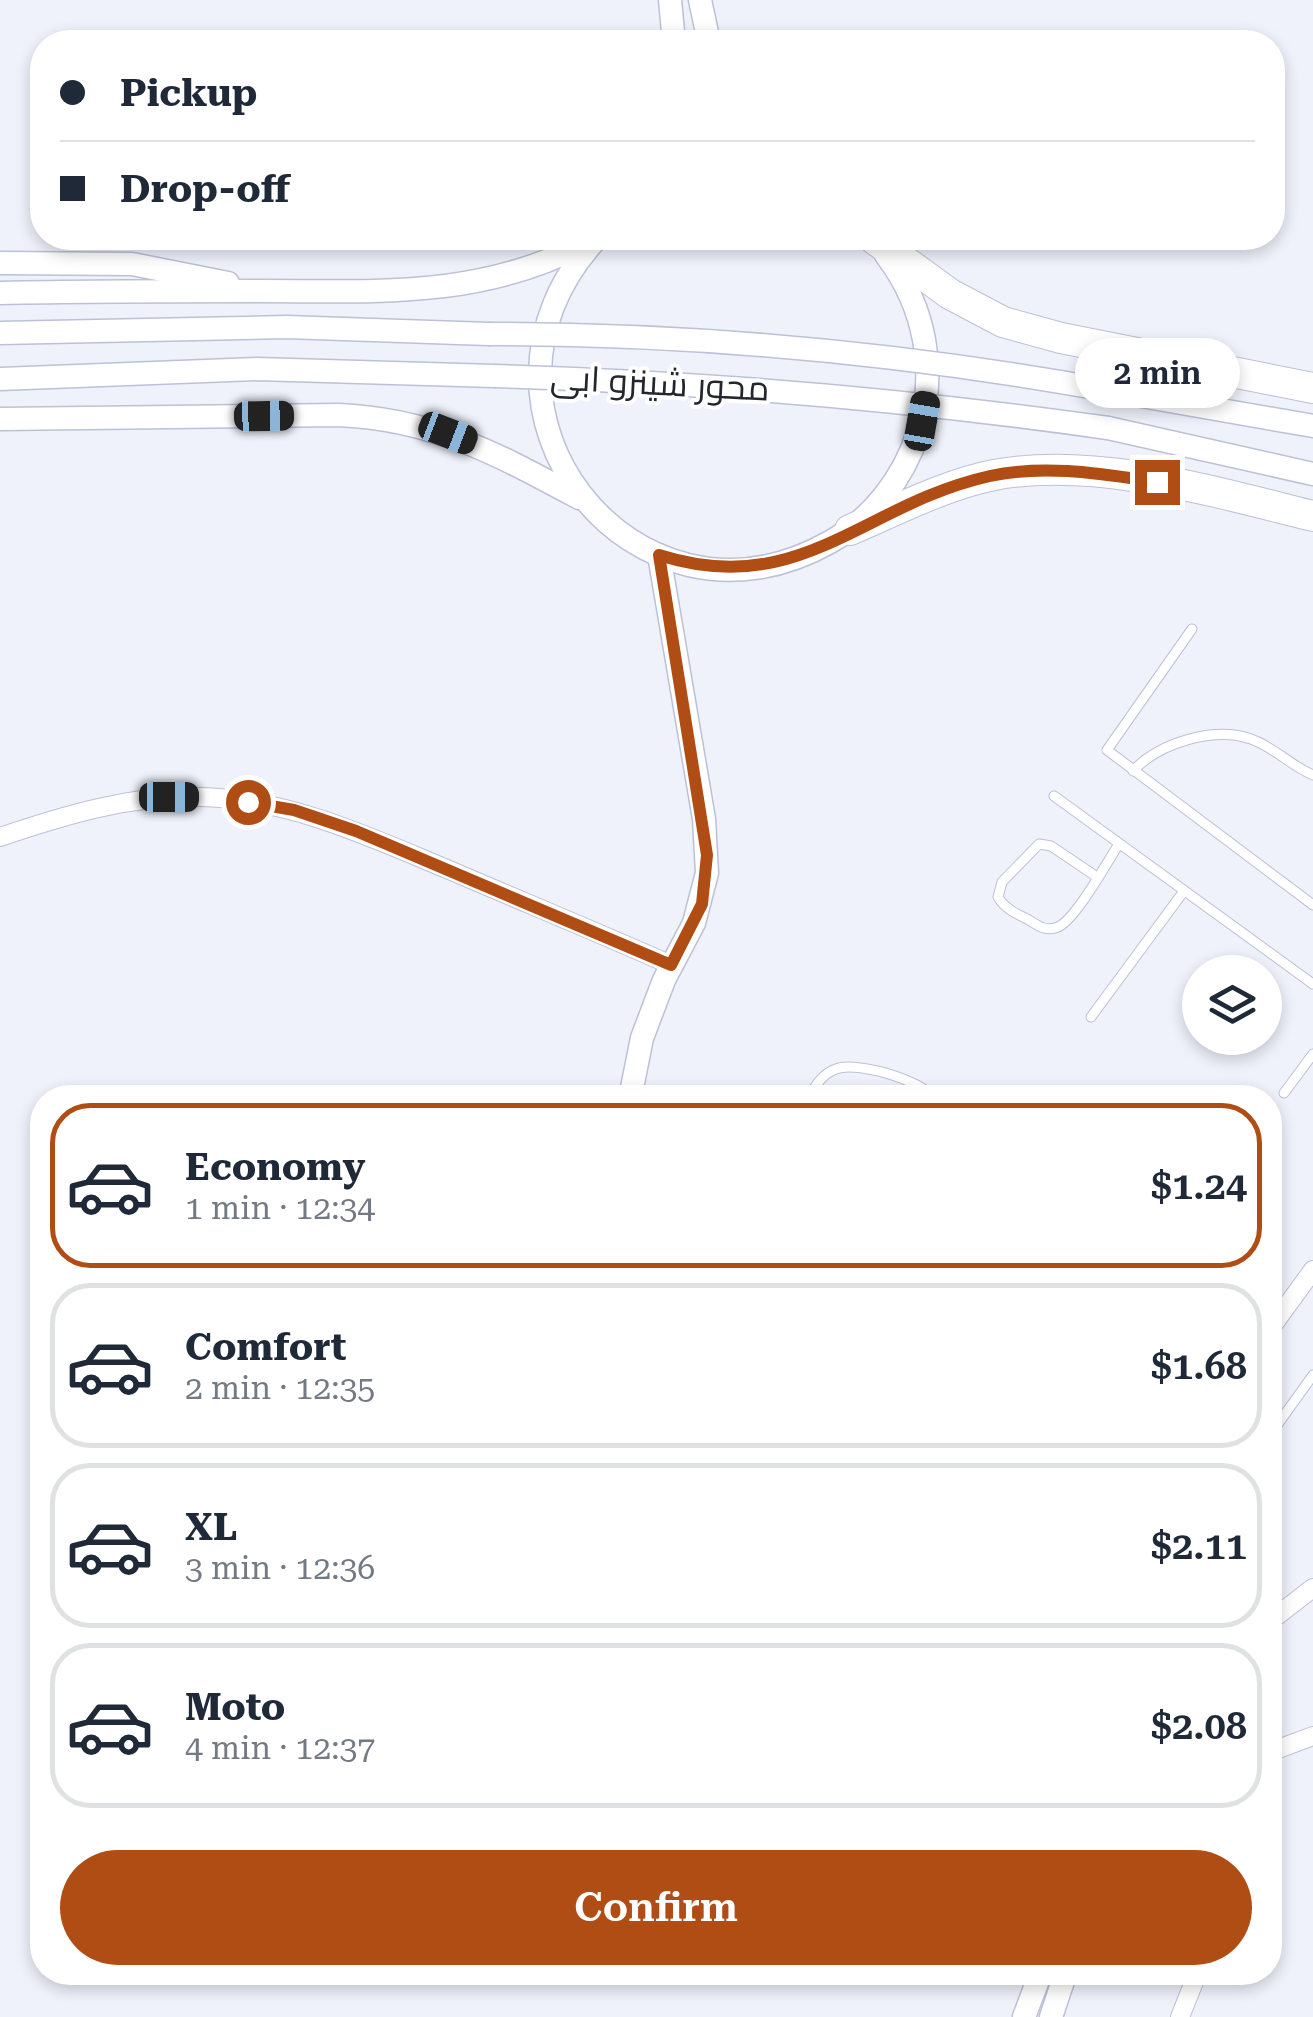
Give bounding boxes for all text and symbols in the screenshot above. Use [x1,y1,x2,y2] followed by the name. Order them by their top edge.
[120,71,257,115] text: Pickup
[120,167,290,211] text: Drop-off
[1074,337,1240,407] callout: 2 min
[1113,354,1202,392] text: 2 min
[549,357,771,410] street label: محور شينزو ابى
[902,389,942,453] car
[234,400,294,432] car
[415,408,481,458] car
[1135,460,1180,505] route end
[226,780,271,825] route start
[139,782,199,812] car
[1182,955,1282,1055] map controls
[1182,955,1282,1055] button: layers
[65,1141,155,1231] icon: car
[185,1145,365,1189] text: Economy
[1151,1164,1247,1208] text: $1.24
[185,1189,375,1227] text: 1 min · 12:34
[65,1321,155,1411] icon: car
[185,1325,346,1369] text: Comfort
[1151,1344,1247,1388] text: $1.68
[185,1369,375,1407] text: 2 min · 12:35
[65,1501,155,1591] icon: car
[185,1505,237,1549] text: XL
[1151,1524,1247,1568] text: $2.11
[185,1549,375,1587] text: 3 min · 12:36
[65,1681,155,1771] icon: car
[185,1685,285,1729] text: Moto
[1151,1704,1247,1748] text: $2.08
[185,1729,375,1767] text: 4 min · 12:37
[60,1850,1252,1965] button: Confirm

